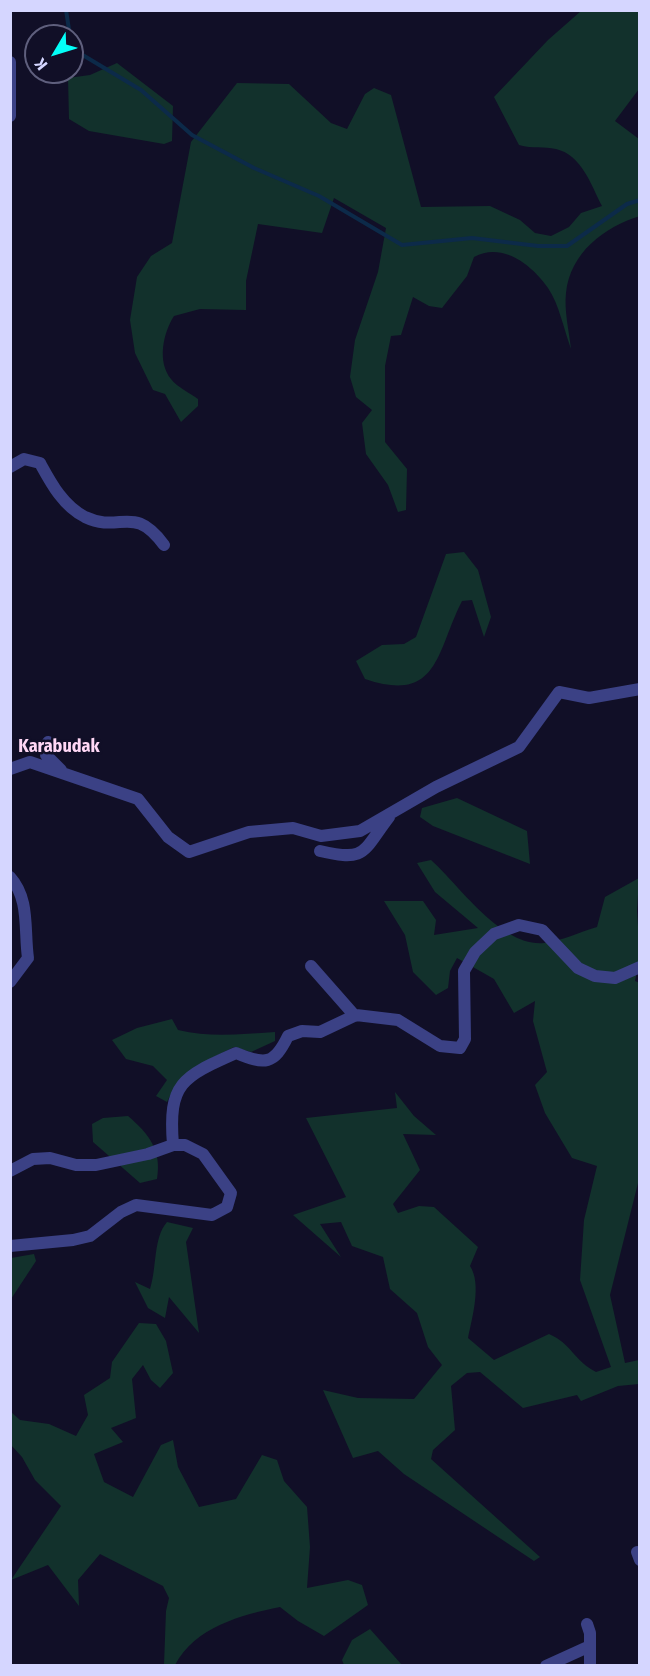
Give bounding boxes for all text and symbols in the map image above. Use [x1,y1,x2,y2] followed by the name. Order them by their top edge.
[24,24,84,84] north arrow
[31,55,51,74] text: K
[18,736,100,758] district label: Karabudak

